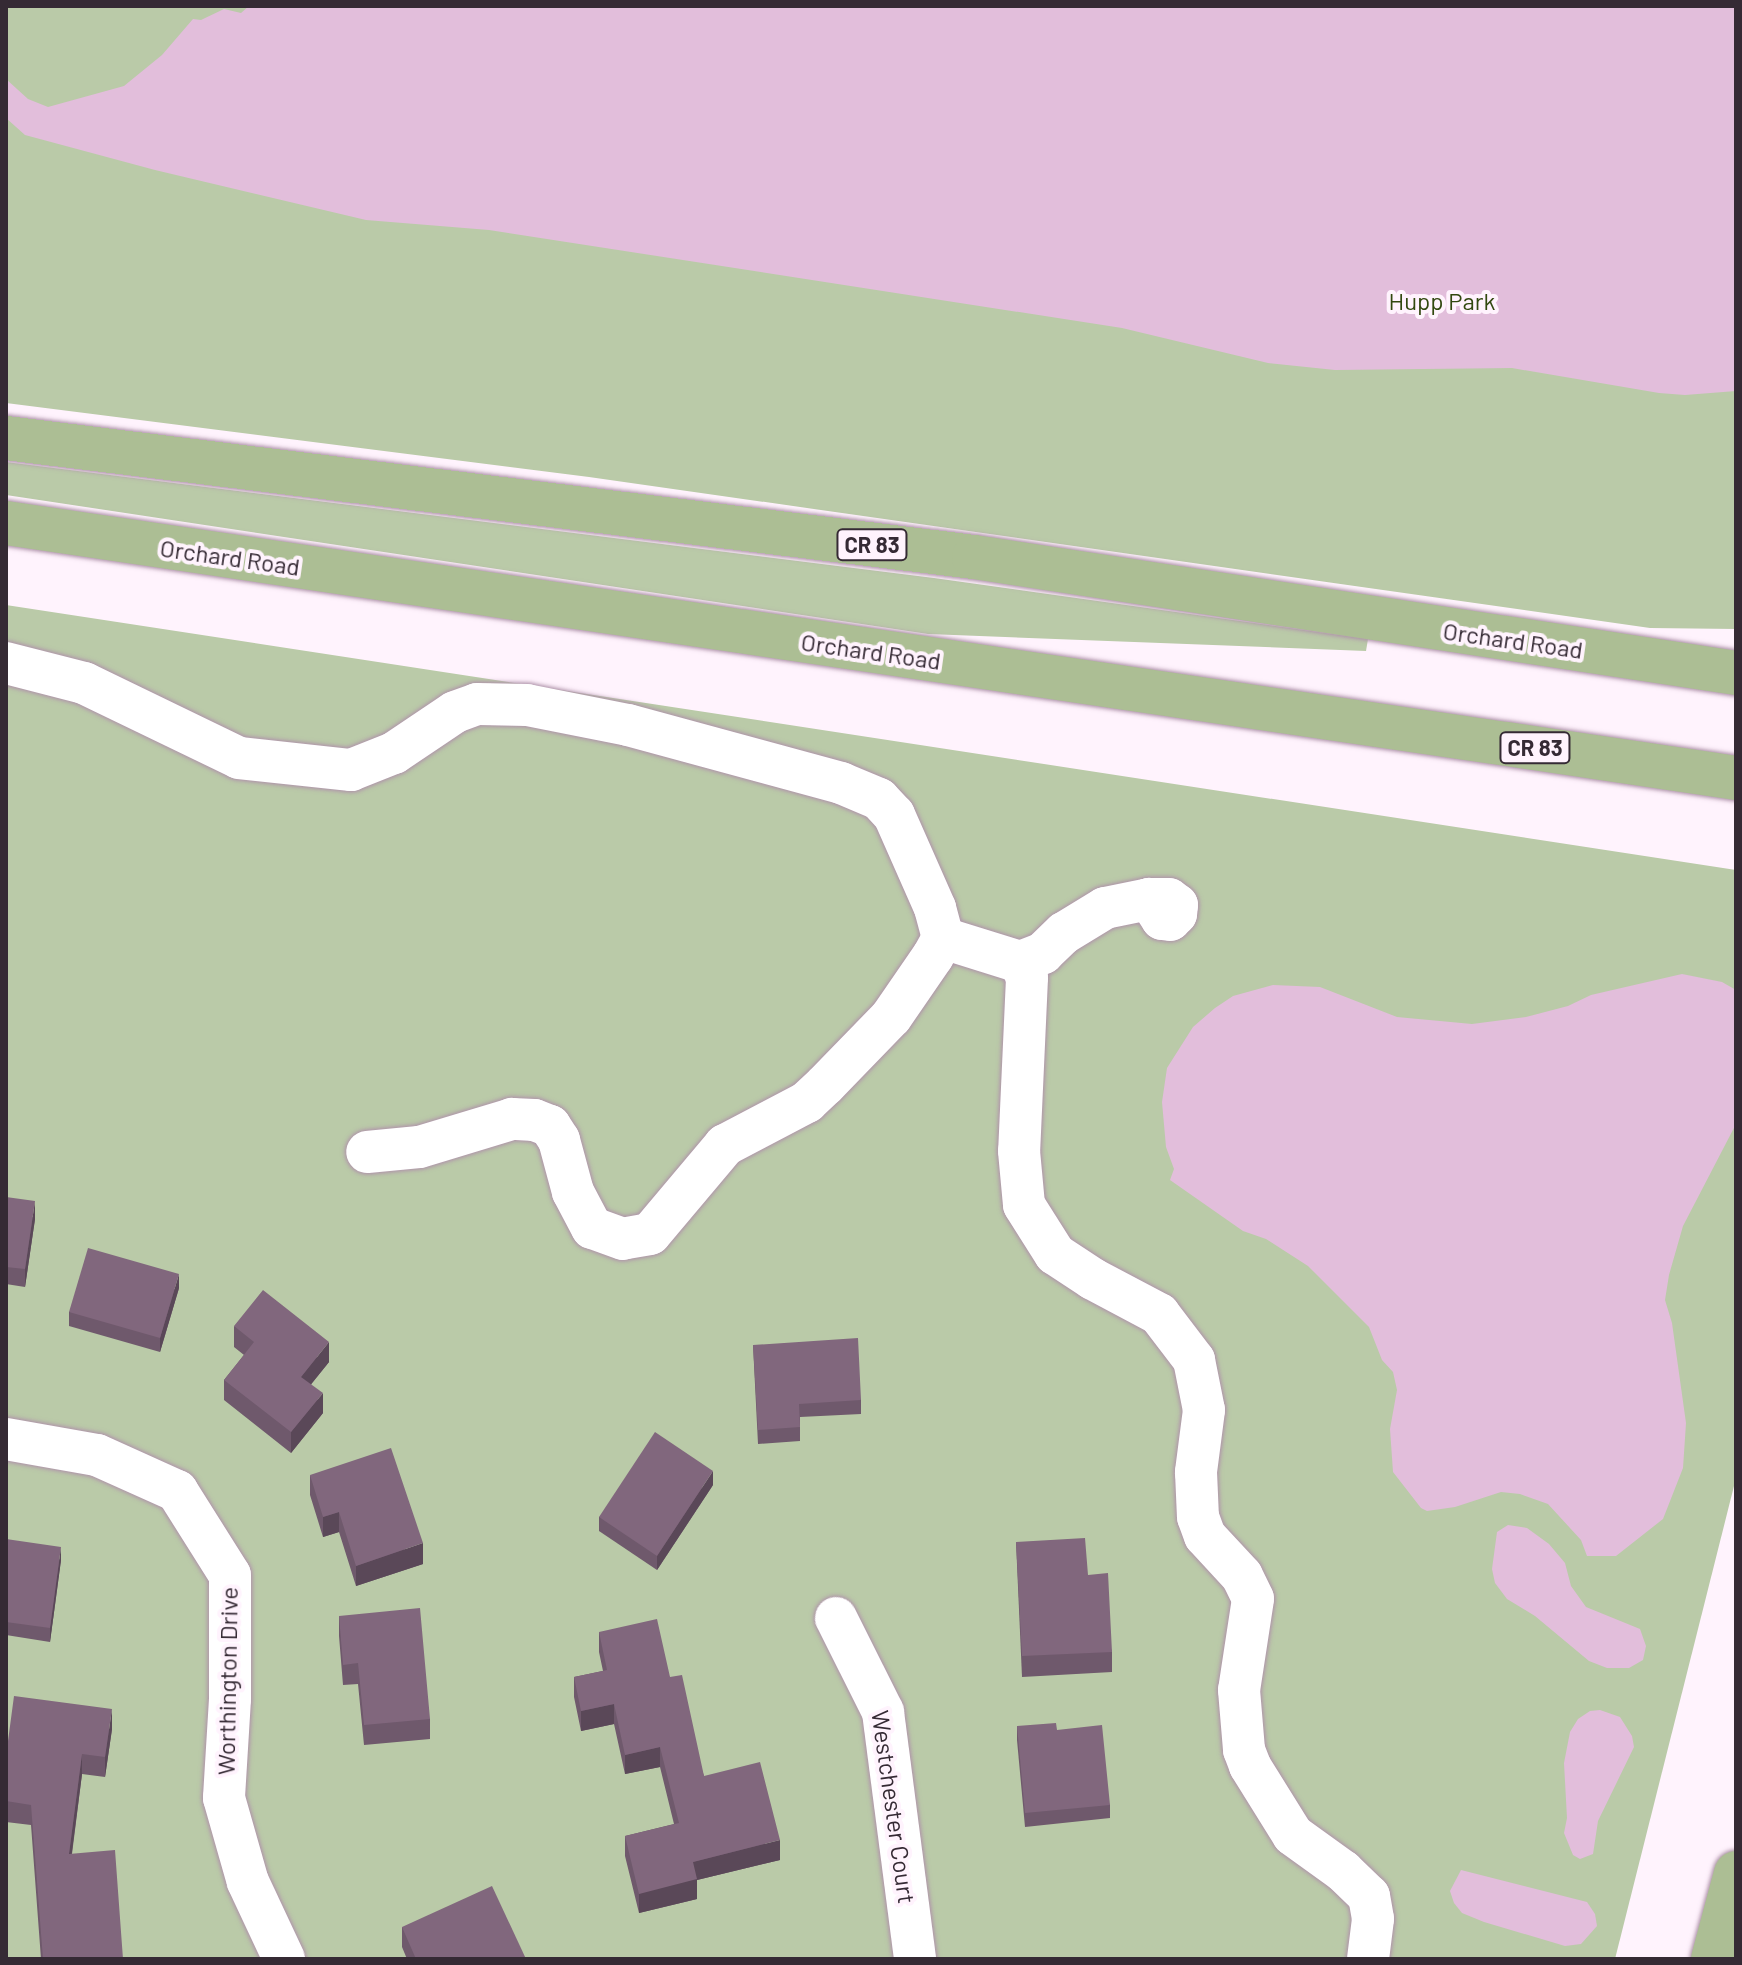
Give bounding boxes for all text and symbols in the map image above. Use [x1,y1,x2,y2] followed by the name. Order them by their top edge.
[1388,287,1496,315] park label: Hupp Park
[836,527,908,563] road number: CR 83
[158,533,302,581] street label: Orchard Road
[1441,616,1585,664] street label: Orchard Road
[799,627,943,675] street label: Orchard Road
[1499,730,1571,766] road number: CR 83
[211,1587,243,1775] street label: Worthington Drive
[866,1709,922,1905] street label: Westchester Court

